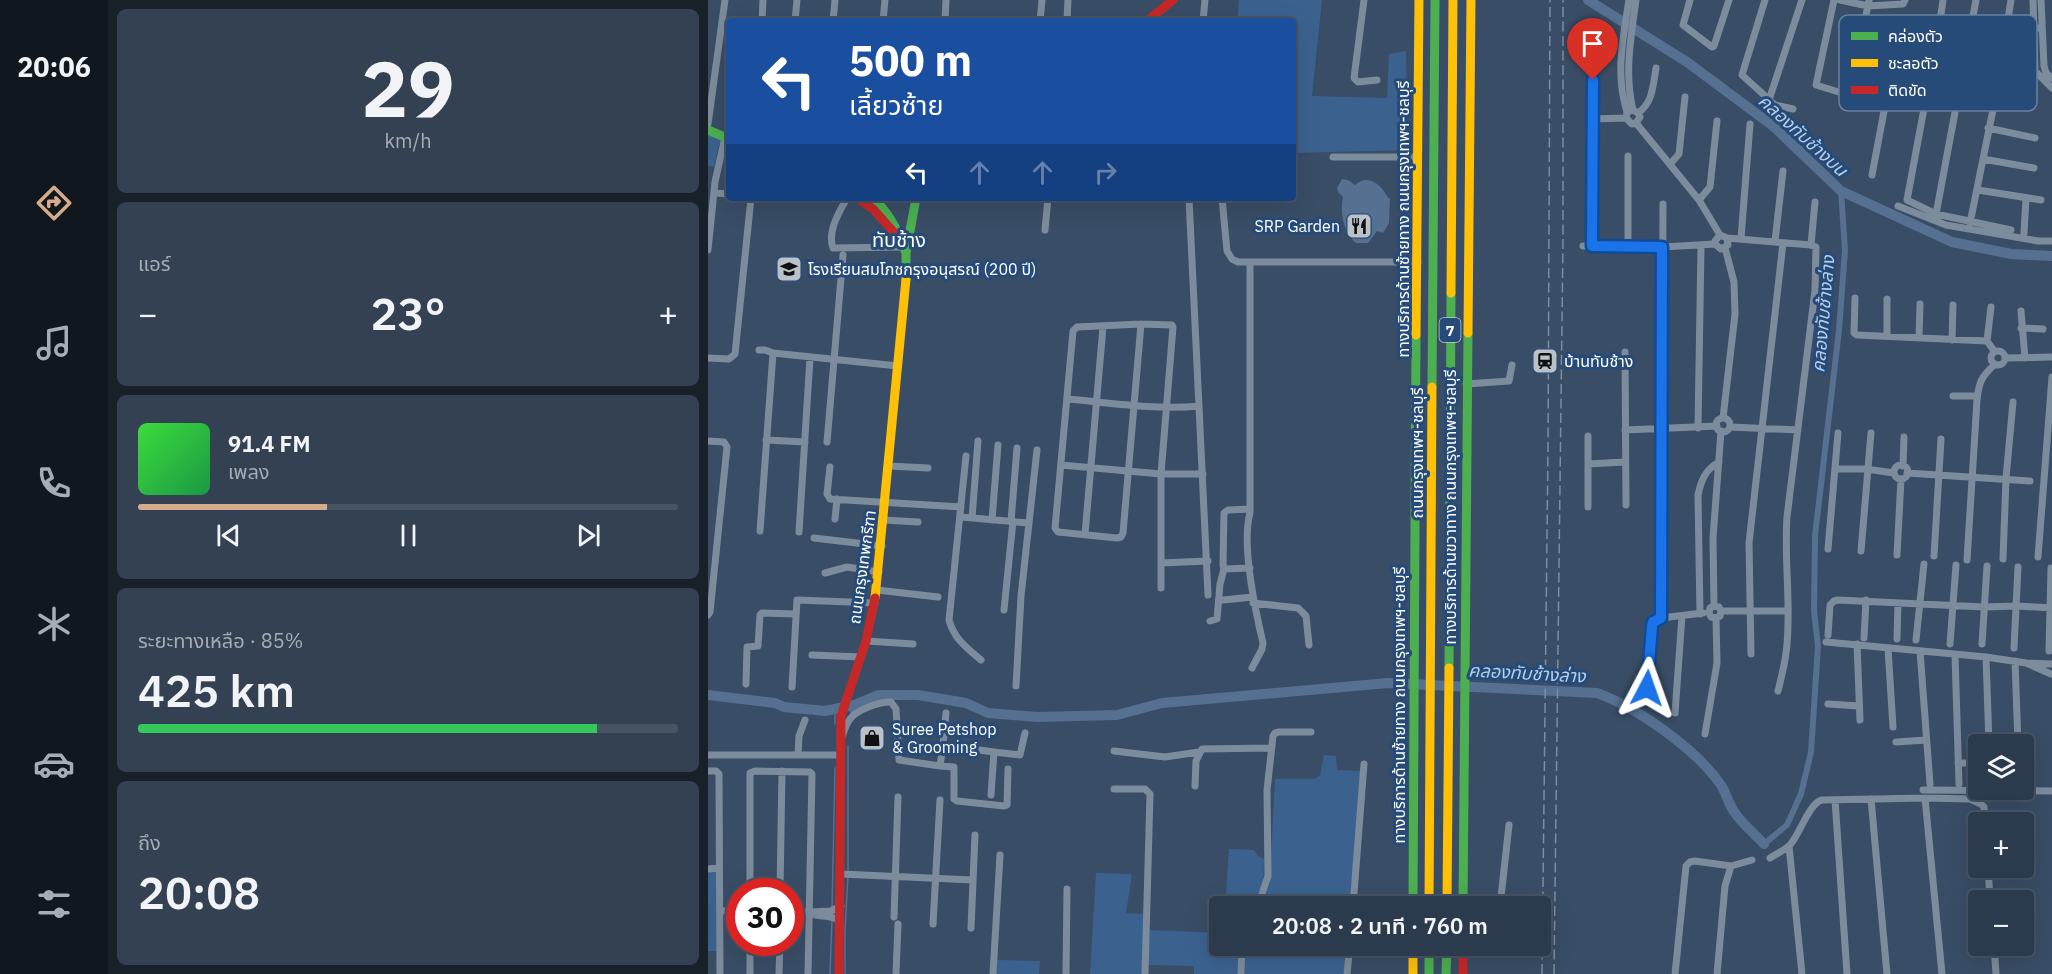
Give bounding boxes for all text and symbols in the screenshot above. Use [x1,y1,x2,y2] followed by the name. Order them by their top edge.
[1839,15,2037,111] legend
[1567,18,1618,80] pin
[1888,26,1943,46] text: คล่องตัว
[1576,27,1609,60] icon: arrive
[849,33,972,88] text: 500 m
[361,37,455,138] text: 29
[750,42,828,120] icon: left
[17,49,91,84] text: 20:06
[1888,53,1939,73] text: ชะลอตัว
[1393,80,1413,357] street label: ทางบริการด้านซ้ายทาง ถนนกรุงเทพฯ-ชลบุรี
[1888,80,1927,100] text: ติดขัด
[849,87,943,122] text: เลี้ยวซ้าย
[1754,89,1853,182] water label: คลองทับช้างบน
[384,127,432,154] text: km/h
[900,156,933,189] icon: left
[963,156,996,189] icon: ahead
[1026,156,1059,189] icon: ahead
[1089,156,1122,189] icon: right
[33,182,75,224] icon: directions
[1344,211,1374,241] restaurant icon: SRP Garden
[1254,216,1340,236] place label: SRP Garden
[872,226,926,253] district label: ทับช้าง
[138,250,170,277] text: แอร์
[1806,253,1840,373] water label: คลองทับช้างล่าง
[774,254,804,284] school or university icon: โรงเรียนสมโภชกรุงอนุสรณ์ (200 ปี)
[808,259,1036,279] place label: โรงเรียนสมโภชกรุงอนุสรณ์ (200 ปี)
[370,284,446,342] text: 23°
[138,292,158,335] text: −
[658,292,678,335] text: +
[1440,318,1460,342] road number: 7
[33,322,75,364] icon: music
[1530,346,1560,376] station icon: บ้านทับช้าง
[1564,351,1633,371] place label: บ้านทับช้าง
[1440,369,1460,645] street label: ทางบริการด้านขวาทาง ถนนกรุงเทพฯ-ชลบุรี
[1407,387,1427,518] street label: ถนนกรุงเทพฯ-ชลบุรี
[228,429,311,458] text: 91.4 FM
[228,458,270,485] text: เพลง
[33,462,75,504] icon: phone
[844,509,880,625] street label: ถนนกรุงเทพกรีฑา
[212,519,245,552] icon: previous
[392,519,425,552] icon: pause
[572,519,605,552] icon: next
[1389,566,1409,843] street label: ทางบริการด้านซ้ายทาง ถนนกรุงเทพฯ-ชลบุรี
[33,603,75,645] icon: climate
[138,627,303,654] text: ระยะทางเหลือ · 85%
[1615,656,1679,720] position arrow
[1468,658,1587,688] water label: คลองทับช้างล่าง
[138,661,295,719] text: 425 km
[892,719,996,757] place label: Suree Petshop & Grooming
[857,723,887,753] shop icon: Suree Petshop & Grooming
[1968,734,2034,956] map controls
[1968,734,2034,800] button: layers
[33,743,75,785] icon: car
[1968,812,2034,878] button: +
[138,829,161,856] text: ถึง
[138,863,260,921] text: 20:08
[726,878,804,956] speed limit sign: 30
[33,883,75,925] icon: filters
[1968,890,2034,956] button: −
[1272,911,1488,940] text: 20:08 · 2 นาที · 760 m

